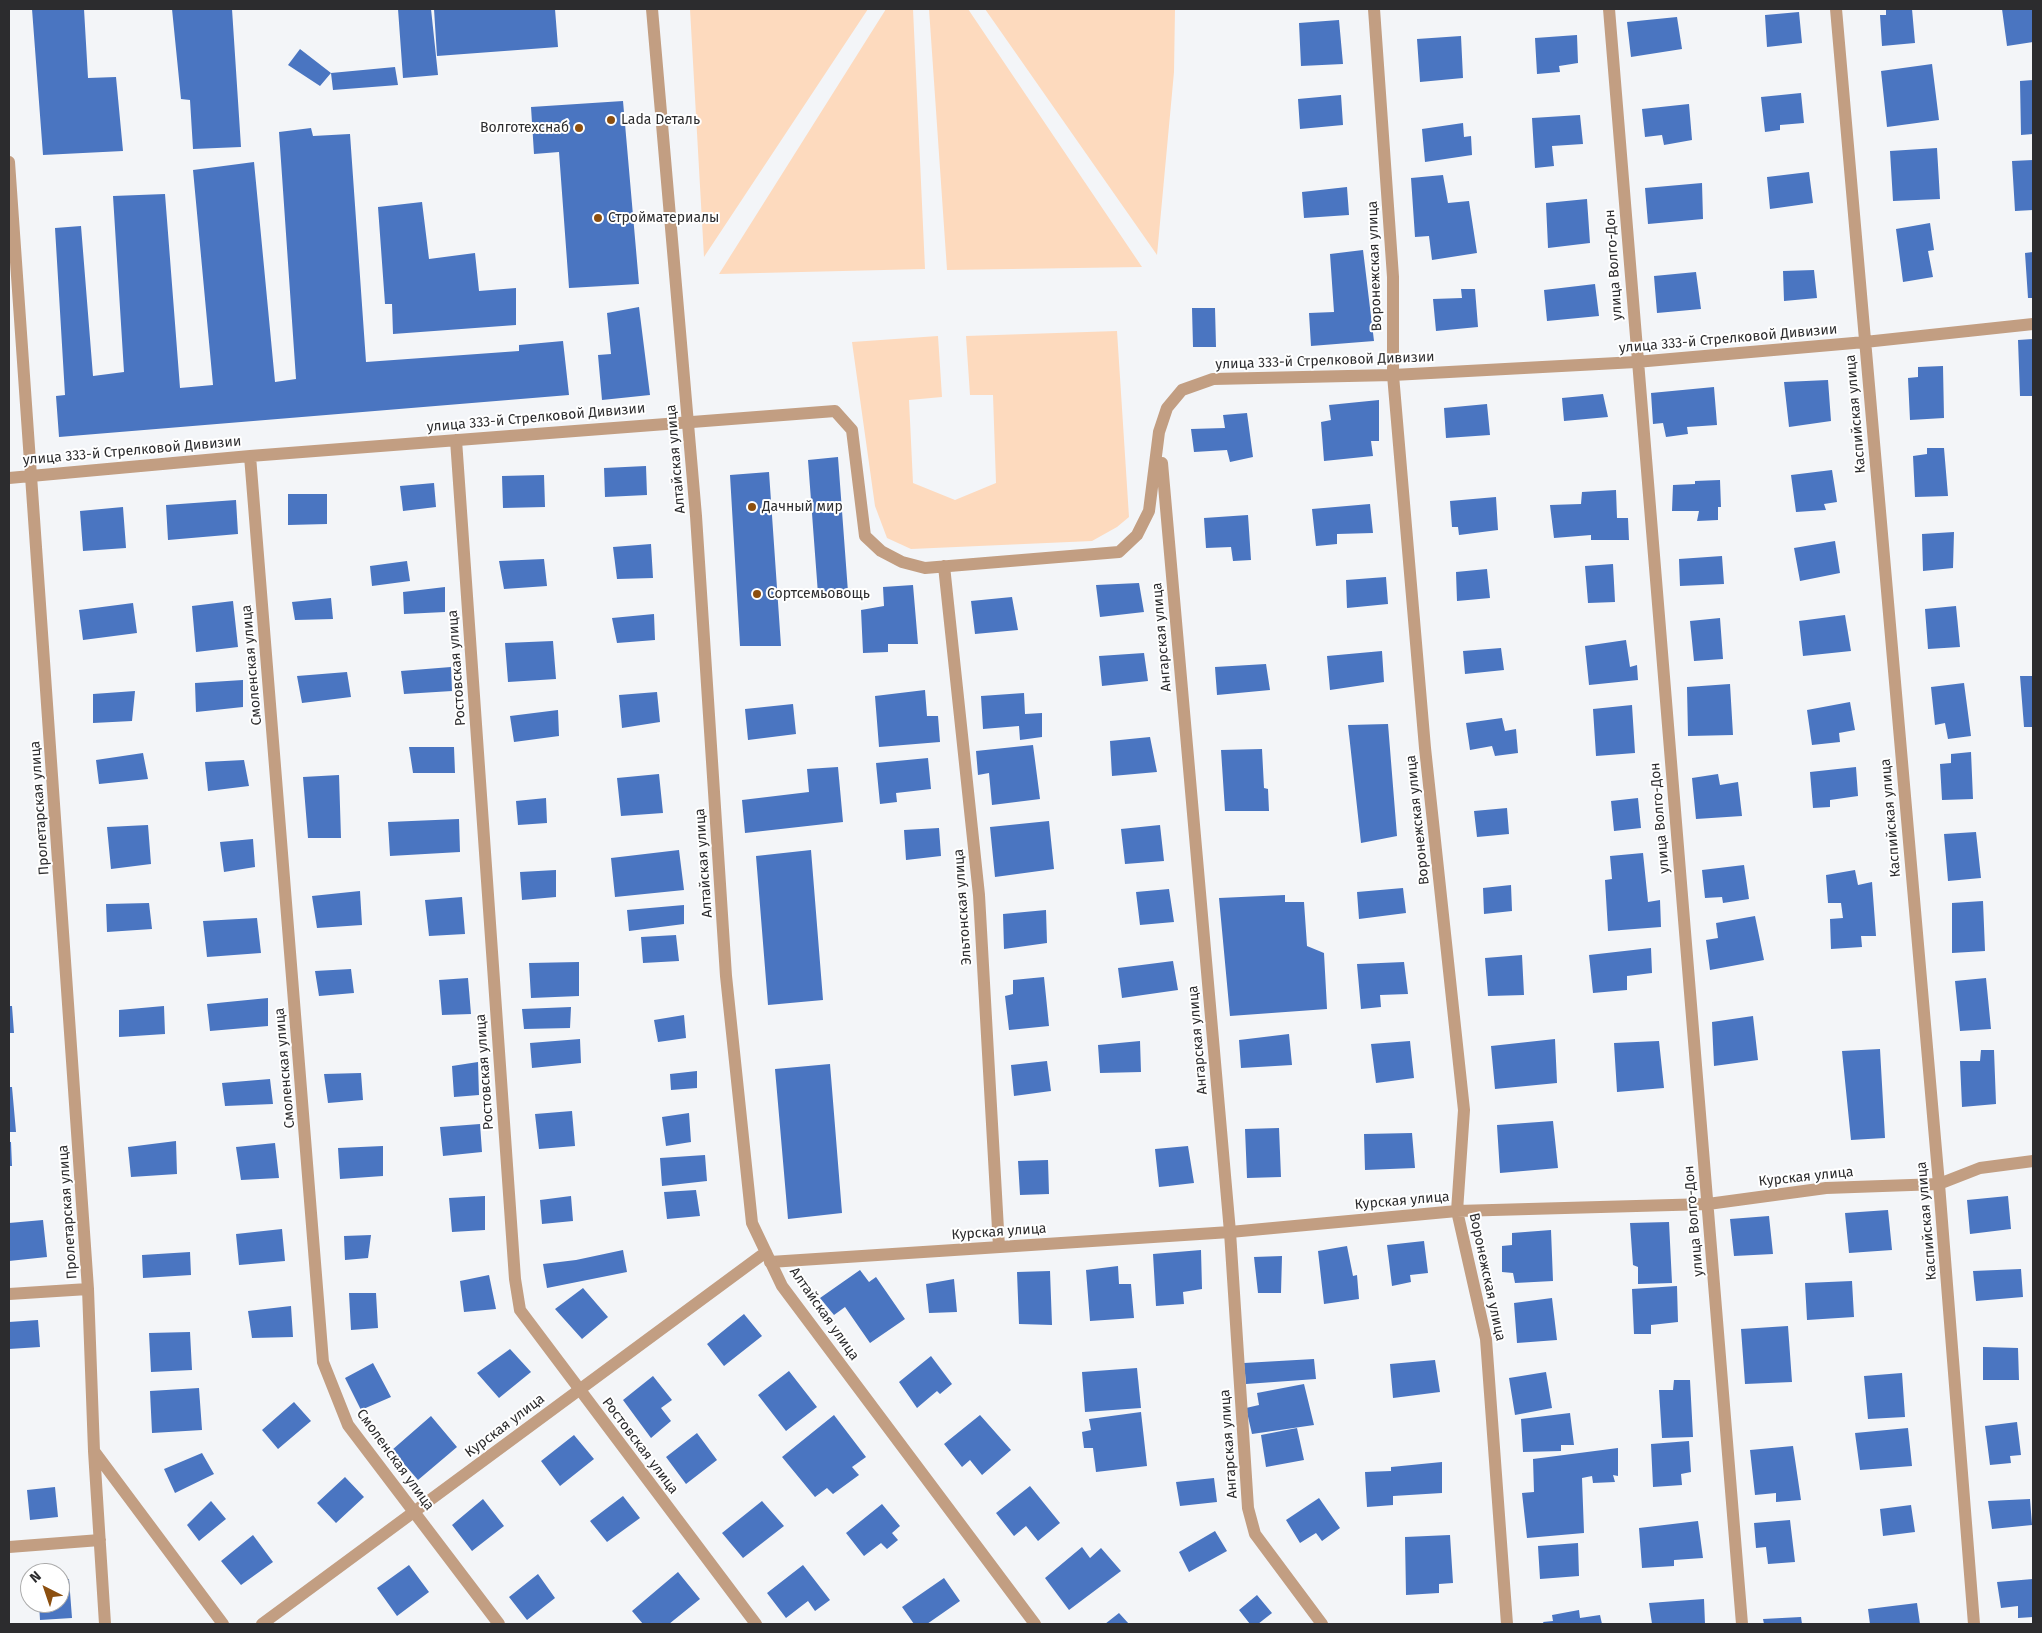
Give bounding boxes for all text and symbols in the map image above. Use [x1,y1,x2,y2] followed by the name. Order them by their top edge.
[621,112,700,128] place label: Lada Dеталь
[605,114,617,126] marker: Lada Dеталь
[480,120,569,136] place label: Волготехснаб
[573,122,585,134] marker: Волготехснаб
[1364,200,1386,332] street label: Воронежская улица
[1602,209,1626,321] street label: улица Волго-Дон
[608,210,719,226] place label: Стройматериалы
[592,212,604,224] marker: Стройматериалы
[1618,321,1838,357] street label: улица 333-й Стрелковой Дивизии
[1215,349,1435,373] street label: улица 333-й Стрелковой Дивизии
[1842,354,1870,474] street label: Каспийская улица
[426,400,646,436] street label: улица 333-й Стрелковой Дивизии
[663,404,689,514] street label: Алтайская улица
[22,433,242,469] street label: улица 333-й Стрелковой Дивизии
[762,499,843,515] place label: Дачный мир
[746,501,758,513] marker: Дачный мир
[1149,582,1175,692] street label: Ангарская улица
[767,586,870,602] place label: Сортсемьовощь
[751,588,763,600] marker: Сортсемьовощь
[238,604,266,726] street label: Смоленская улица
[445,609,469,727] street label: Ростовская улица
[27,740,53,876] street label: Пролетарская улица
[1403,754,1433,886] street label: Воронежская улица
[1877,758,1905,878] street label: Каспийская улица
[1647,762,1673,874] street label: улица Волго-Дон
[692,808,716,918] street label: Алтайская улица
[951,848,975,966] street label: Эльтонская улица
[1185,985,1211,1095] street label: Ангарская улица
[271,1007,299,1129] street label: Смоленская улица
[473,1013,497,1131] street label: Ростовская улица
[55,1144,81,1280] street label: Пролетарская улица
[1913,1161,1941,1281] street label: Каспийская улица
[1758,1164,1854,1190] street label: Курская улица
[1681,1165,1707,1277] street label: улица Волго-Дон
[1354,1188,1450,1214] street label: Курская улица
[1465,1211,1509,1343] street label: Воронежская улица
[951,1220,1047,1244] street label: Курская улица
[786,1264,862,1364] street label: Алтайская улица
[1217,1389,1241,1499] street label: Ангарская улица
[462,1391,548,1461] street label: Курская улица
[598,1394,682,1498] street label: Ростовская улица
[353,1406,437,1514] street label: Смоленская улица
[20,1563,70,1613] north arrow
[26,1568,45,1587] text: N

